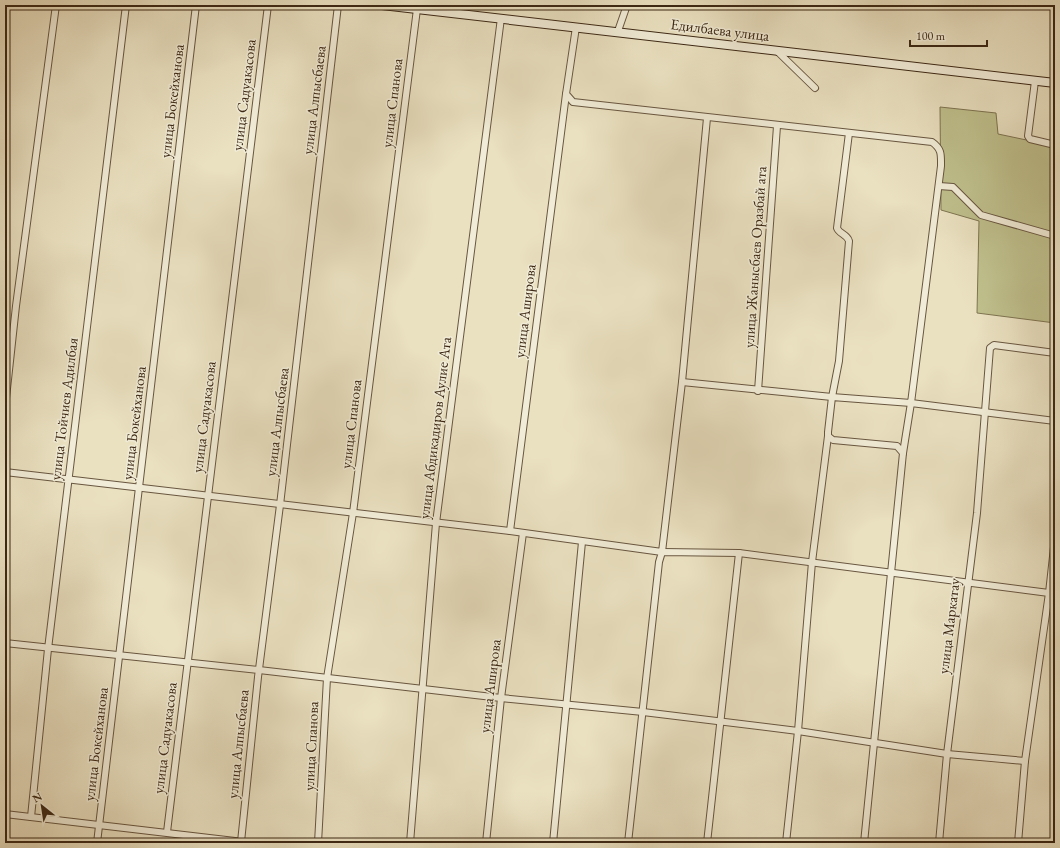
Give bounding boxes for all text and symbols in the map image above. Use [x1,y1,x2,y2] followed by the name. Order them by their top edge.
[670,14,771,45] street label: Едилбаева улица
[910,22,987,48] scale bar
[916,28,946,44] text: 100 m
[227,38,260,152] street label: улица Садуакасова
[155,43,188,159] street label: улица Бокейханова
[297,44,330,155] street label: улица Алпысбаева
[377,57,406,149] street label: улица Спанова
[739,165,770,348] street label: улица Жанысбаев Оразбай ата
[509,263,540,359] street label: улица Аширова
[45,336,82,481] street label: улица Тойчиев Адилбая
[414,336,455,520] street label: улица Абдикадиров Аулие Ата
[187,360,220,474] street label: улица Садуакасова
[117,365,150,481] street label: улица Бокейханова
[260,366,293,477] street label: улица Алпысбаева
[336,378,365,470] street label: улица Спанова
[933,576,964,675] street label: улица Маркатау
[474,638,505,734] street label: улица Аширова
[148,681,181,795] street label: улица Садуакасова
[79,686,112,802] street label: улица Бокейханова
[222,689,253,799] street label: улица Алпысбаева
[299,701,322,791] street label: улица Спанова
[22,786,62,826] north arrow
[30,789,44,806] text: N

